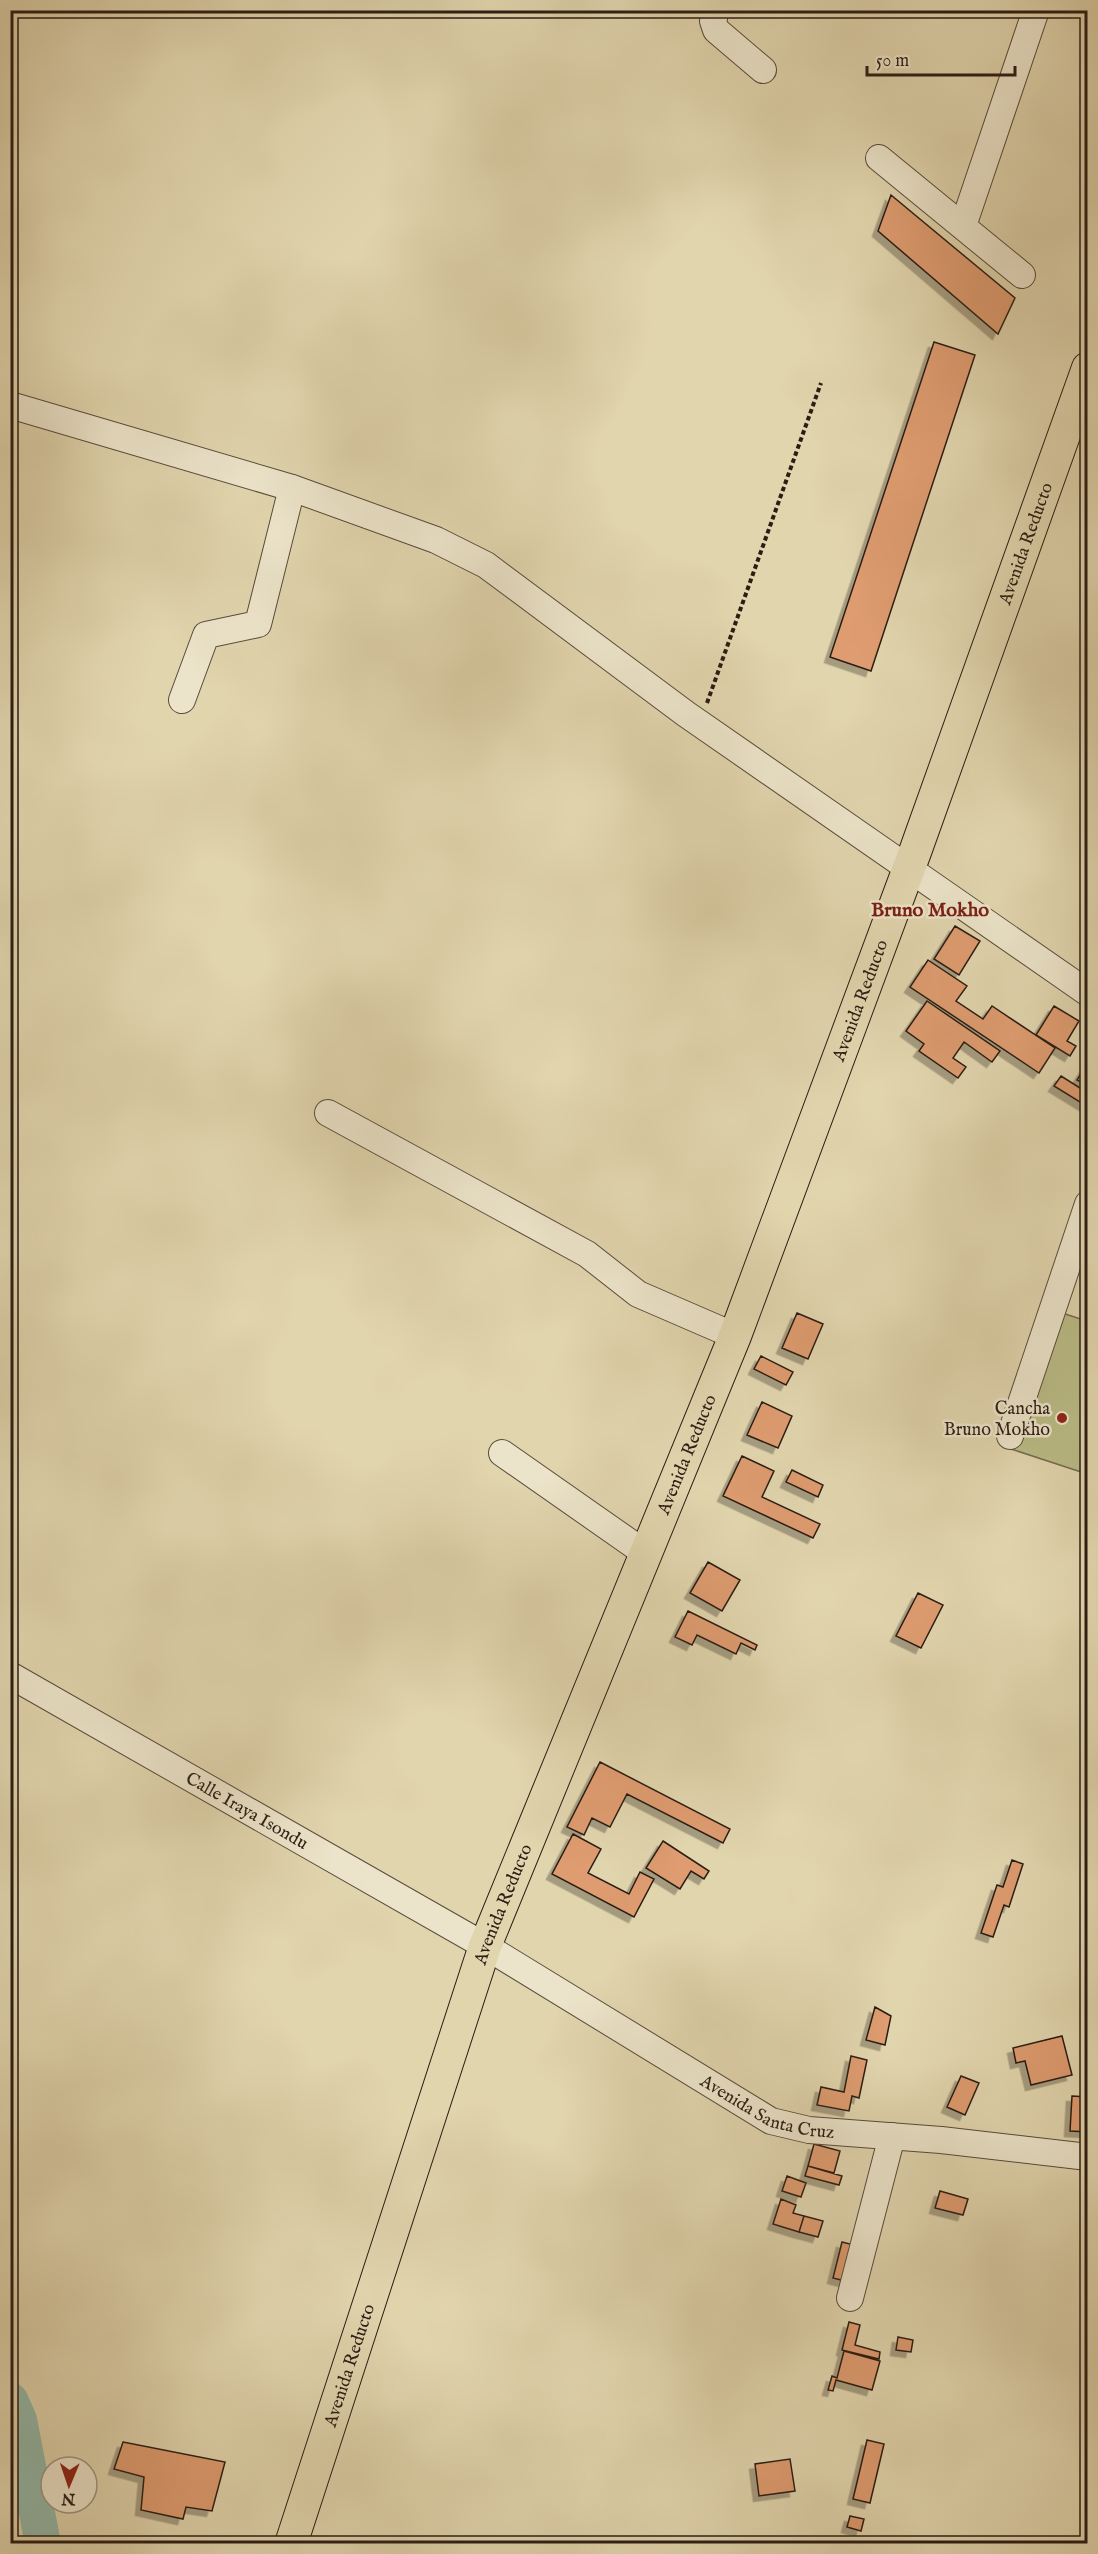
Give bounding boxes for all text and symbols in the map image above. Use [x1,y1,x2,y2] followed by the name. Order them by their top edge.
[867,39,1016,77] scale bar
[876,50,909,73] text: 50 m
[994,480,1059,609] street label: Avenida Reducto
[871,898,989,923] district label: Bruno Mokho
[828,937,894,1066] street label: Avenida Reducto
[653,1391,723,1519] street label: Avenida Reducto
[944,1398,1050,1442] place label: Cancha Bruno Mokho
[1055,1411,1069,1425] marker: Cancha Bruno Mokho
[181,1768,312,1856] street label: Calle Iraya Isondu
[469,1841,539,1969] street label: Avenida Reducto
[694,2070,835,2145] street label: Avenida Santa Cruz
[319,2301,381,2431] street label: Avenida Reducto
[39,2455,99,2515] north arrow
[61,2488,77,2508] text: N

